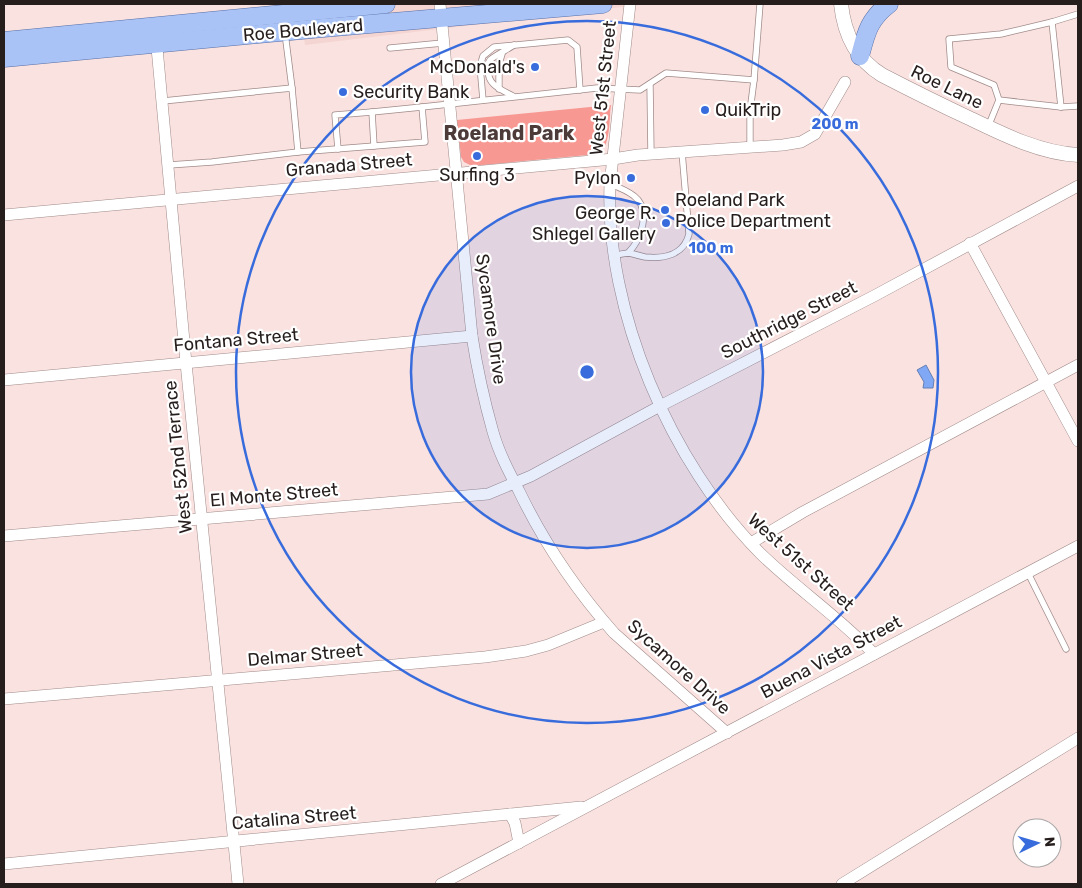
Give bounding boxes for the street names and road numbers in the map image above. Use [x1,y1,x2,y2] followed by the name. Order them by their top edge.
[242,14,364,46] street label: Roe Boulevard
[585,19,621,157] street label: West 51st Street
[907,60,987,114] street label: Roe Lane
[285,149,413,181] street label: Granada Street
[471,252,511,386] street label: Sycamore Drive
[717,276,861,364] street label: Southridge Street
[172,324,300,356] street label: Fontana Street
[159,379,197,535] street label: West 52nd Terrace
[209,478,339,512] street label: El Monte Street
[743,508,859,616] street label: West 51st Street
[757,611,905,703] street label: Buena Vista Street
[623,615,735,719] street label: Sycamore Drive
[246,639,364,671] street label: Delmar Street
[231,802,357,834] street label: Catalina Street

